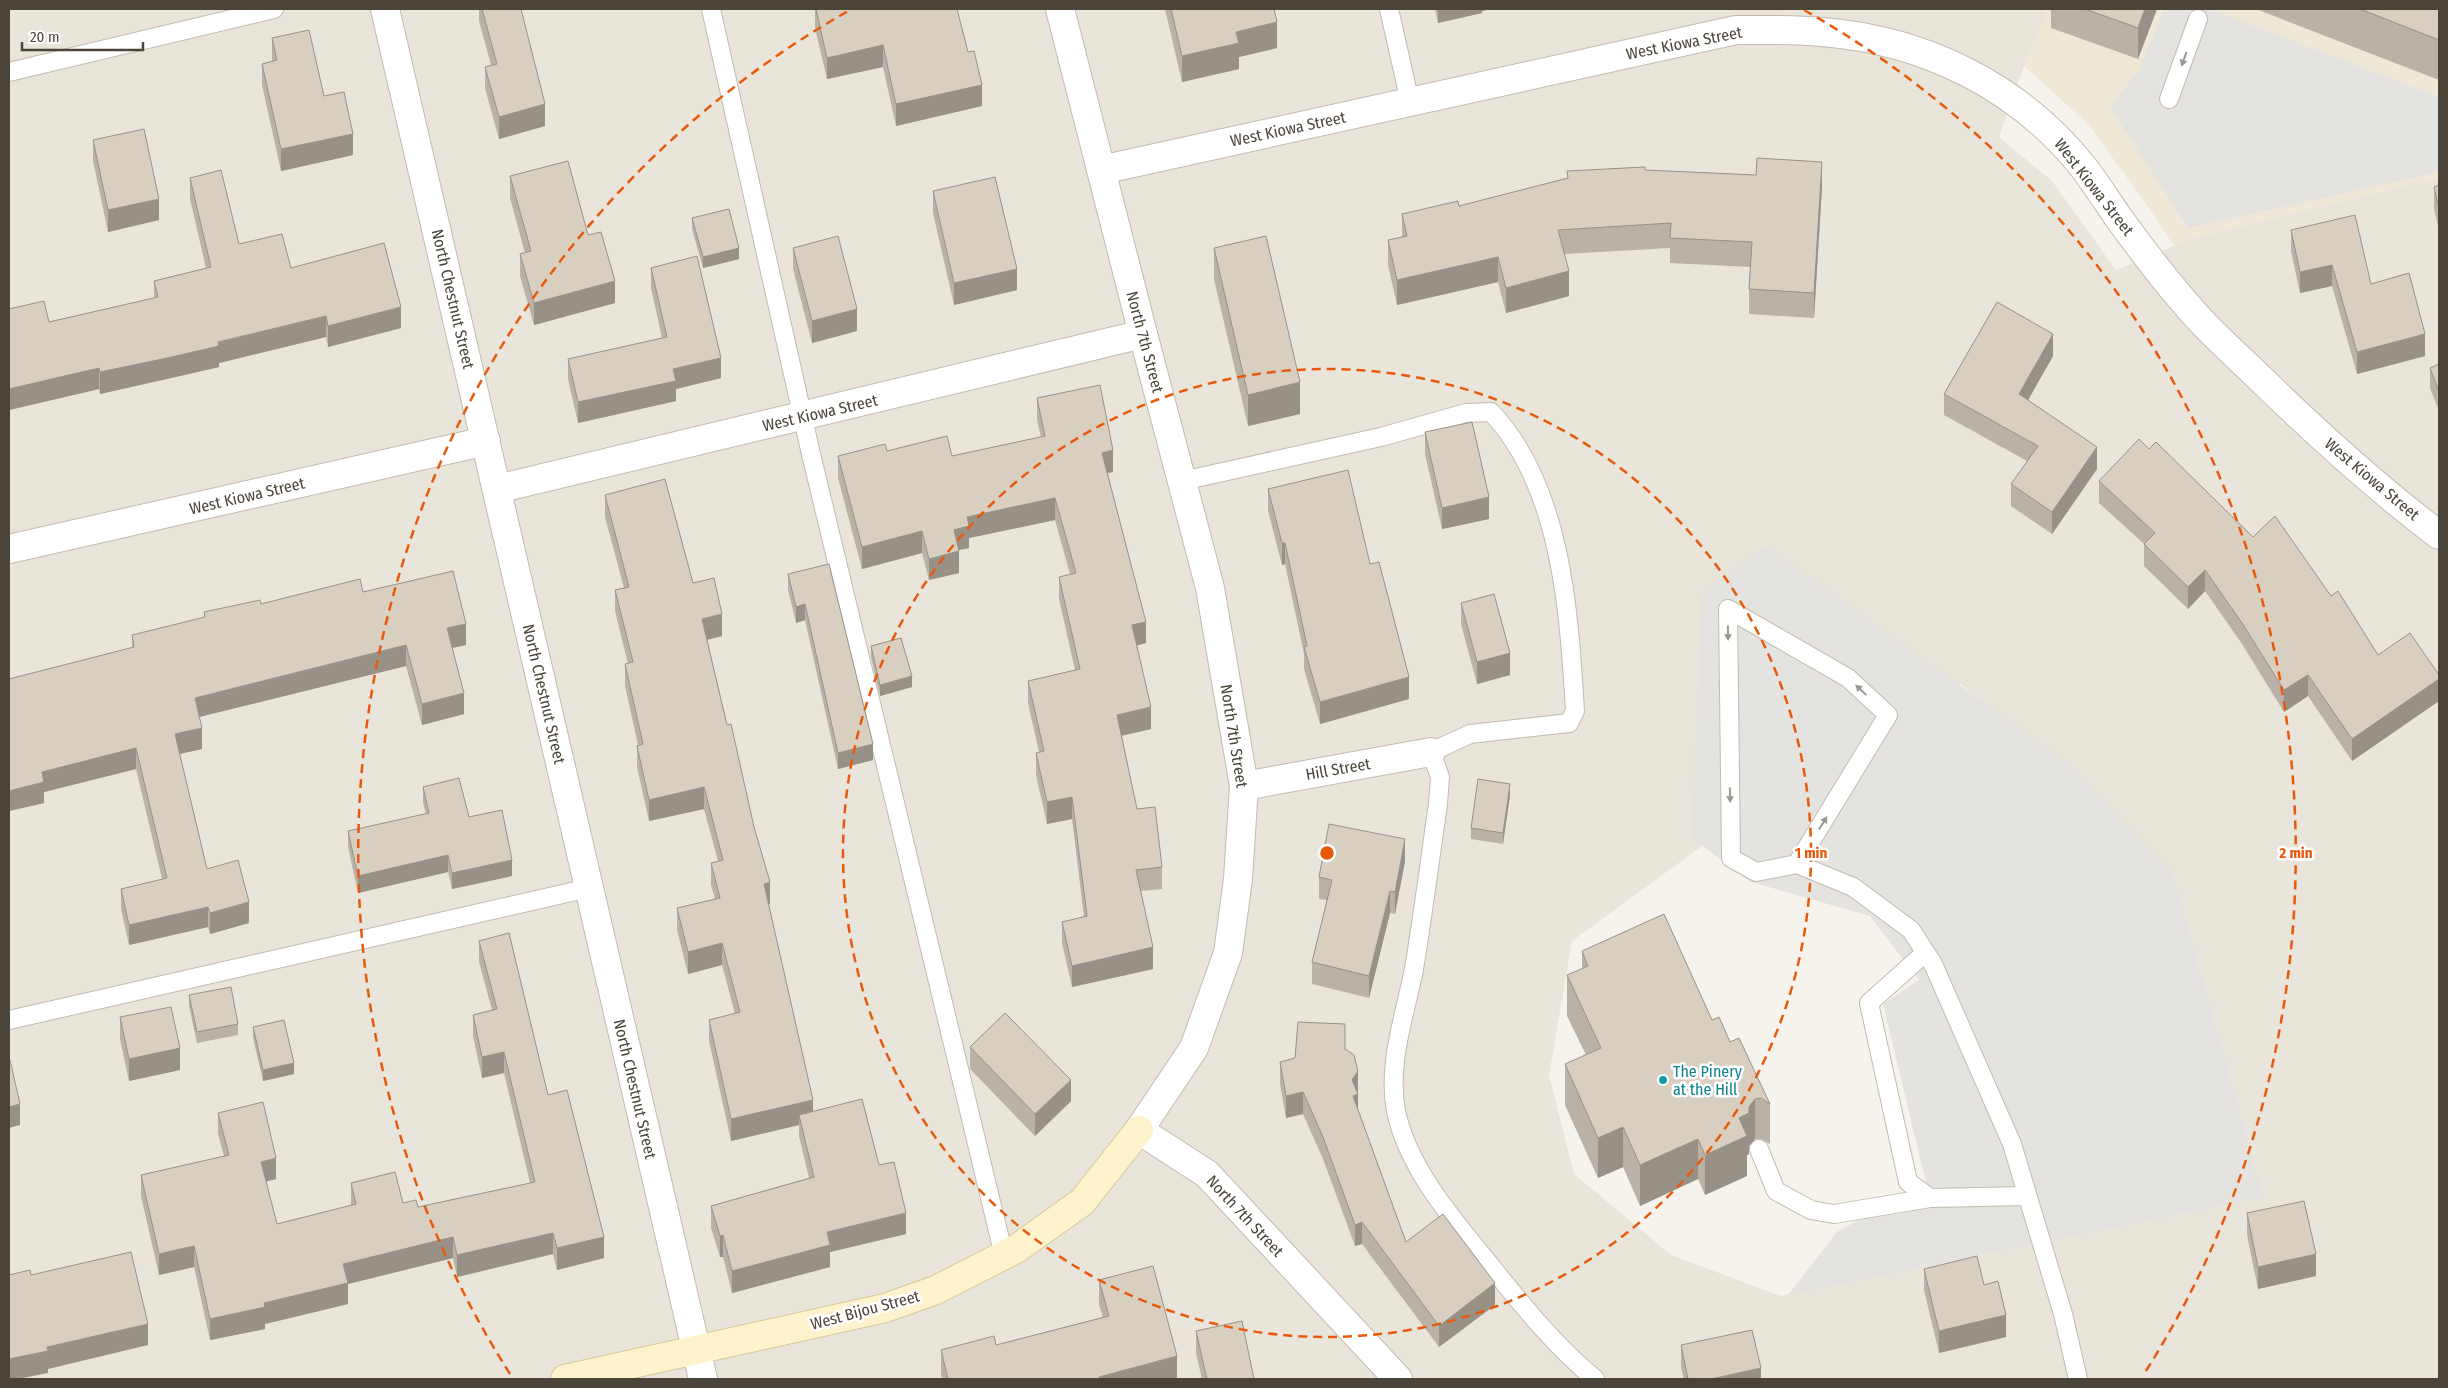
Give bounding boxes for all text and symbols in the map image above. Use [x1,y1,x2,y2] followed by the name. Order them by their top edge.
[22,20,144,52] scale bar
[1624,22,1744,64] street label: West Kiowa Street
[30,28,60,46] text: 20 m
[2180,52,2187,67] one-way arrow
[1228,107,1348,151] street label: West Kiowa Street
[2050,135,2138,240] street label: West Kiowa Street
[428,227,478,371] street label: North Chestnut Street
[1122,289,1168,396] street label: North 7th Street
[761,390,880,435] street label: West Kiowa Street
[2321,434,2424,525] street label: West Kiowa Street
[188,473,307,518] street label: West Kiowa Street
[519,622,569,766] street label: North Chestnut Street
[1725,625,1733,641] one-way arrow
[1216,683,1252,790] street label: North 7th Street
[1856,684,1868,696] one-way arrow
[1304,754,1373,784] street label: Hill Street
[1726,787,1734,803] one-way arrow
[1818,816,1827,829] one-way arrow
[1318,844,1336,862] centre of rings
[1795,844,1827,862] text: 1 min
[2278,844,2313,862] text: 2 min
[610,1017,660,1161] street label: North Chestnut Street
[1673,1062,1743,1099] place label: The Pinery at the Hill
[1657,1074,1669,1086] marker: The Pinery at the Hill
[1202,1171,1288,1261] street label: North 7th Street
[808,1286,922,1334] street label: West Bijou Street

